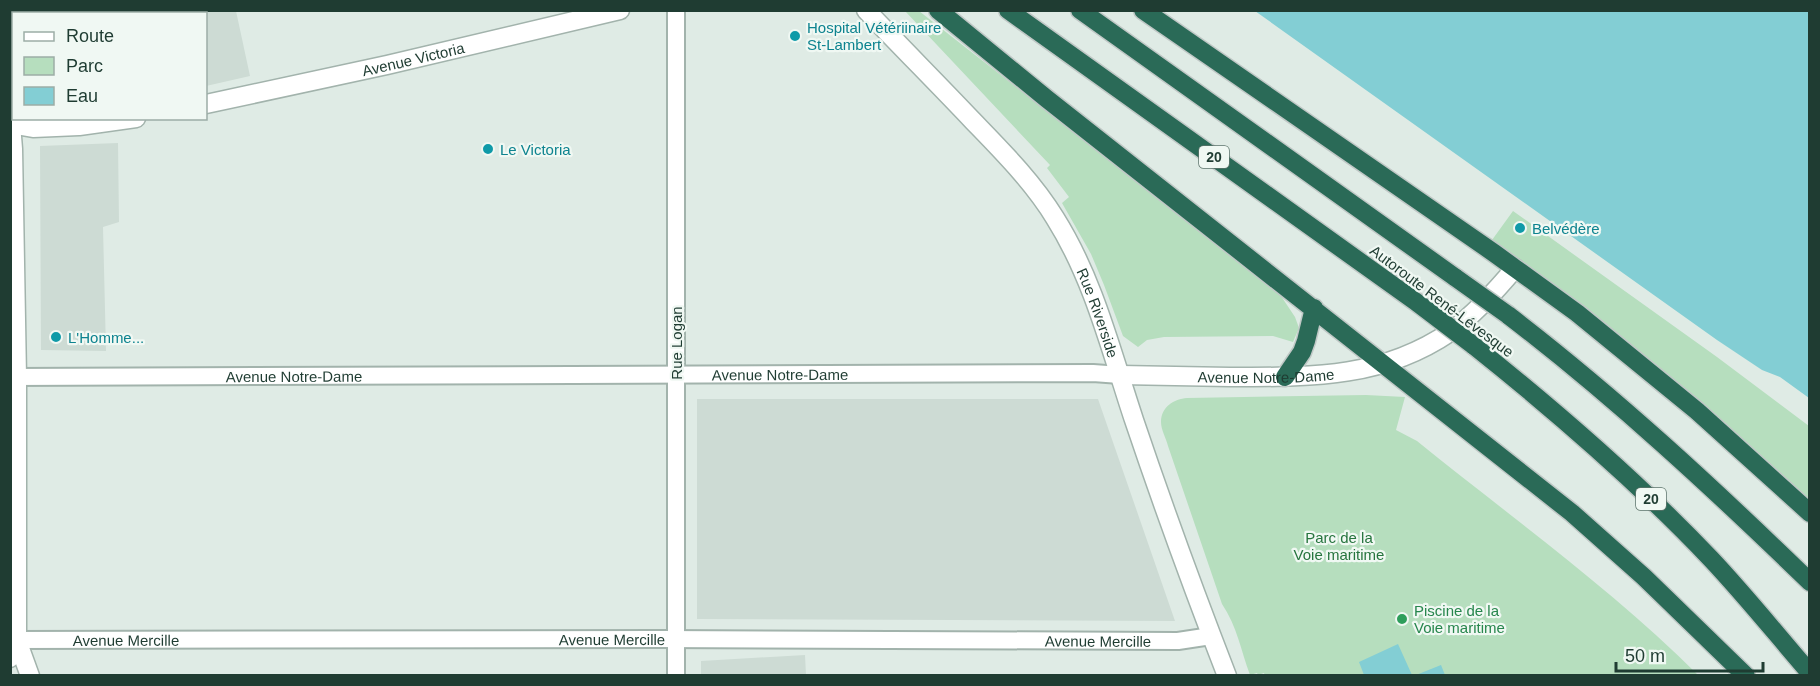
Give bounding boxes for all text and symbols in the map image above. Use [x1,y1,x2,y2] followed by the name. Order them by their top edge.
[12,12,207,120] legend
[807,19,941,53] place label: Hospital Vétériinaire St-Lambert
[66,26,114,46] text: Route
[788,29,802,43] marker: Hospital Vétériinaire St-Lambert
[360,38,467,79] street label: Avenue Victoria
[66,56,103,76] text: Parc
[66,86,98,106] text: Eau
[500,141,571,158] place label: Le Victoria
[481,142,495,156] marker: Le Victoria
[1199,146,1229,168] road number: 20
[1532,220,1600,237] place label: Belvédère
[1513,221,1527,235] marker: Belvédère
[1367,242,1517,360] street label: Autoroute René-Lévesque
[1074,265,1122,360] street label: Rue Riverside
[668,306,685,380] street label: Rue Logan
[68,329,144,346] place label: L'Homme...
[49,330,63,344] marker: L'Homme...
[712,365,848,383] street label: Avenue Notre-Dame
[1197,365,1335,386] street label: Avenue Notre-Dame
[226,367,362,385] street label: Avenue Notre-Dame
[1636,488,1666,510] road number: 20
[1294,529,1384,563] park label: Parc de la Voie maritime
[1414,602,1505,636] place label: Piscine de la Voie maritime
[1395,612,1409,626] marker: Piscine de la Voie maritime
[559,630,665,648] street label: Avenue Mercille
[73,631,179,648] street label: Avenue Mercille
[1045,632,1151,649] street label: Avenue Mercille
[1616,635,1763,673] scale bar
[1625,646,1665,666] text: 50 m

